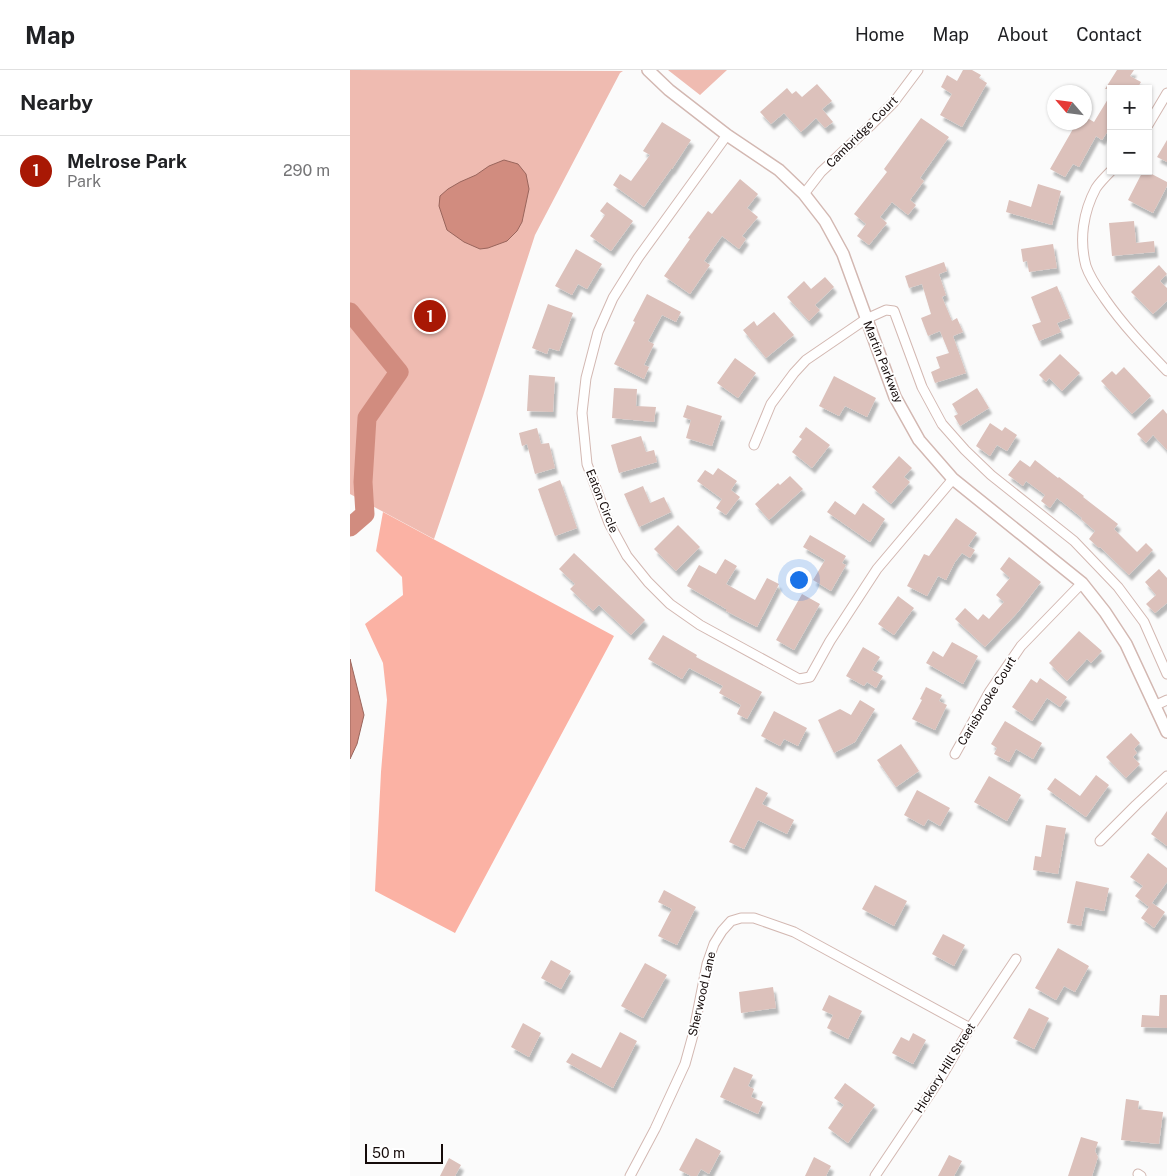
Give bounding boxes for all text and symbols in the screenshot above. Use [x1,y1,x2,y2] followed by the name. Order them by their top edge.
[25,21,75,49] text: Map
[855,24,905,45] text: Home
[933,24,969,45] text: Map
[997,24,1048,45] text: About
[1076,24,1142,45] text: Contact
[1047,85,1092,130] north arrow
[1107,85,1152,175] map controls
[1107,85,1152,130] button: +
[20,90,93,115] text: Nearby
[823,93,901,171] street label: Cambridge Court
[1107,130,1152,175] button: −
[67,150,187,172] text: Melrose Park
[33,161,39,180] text: 1
[283,161,330,180] text: 290 m
[67,172,101,191] text: Park
[414,297,446,335] pin: 1
[860,319,906,406] street label: Martin Parkway
[583,467,621,535] street label: Eaton Circle
[786,567,812,593] your location
[955,654,1019,748] street label: Carisbrooke Court
[685,950,719,1038] street label: Sherwood Lane
[912,1020,978,1116] street label: Hickory Hill Street
[365,1141,442,1164] scale bar
[372,1145,405,1161] text: 50 m

